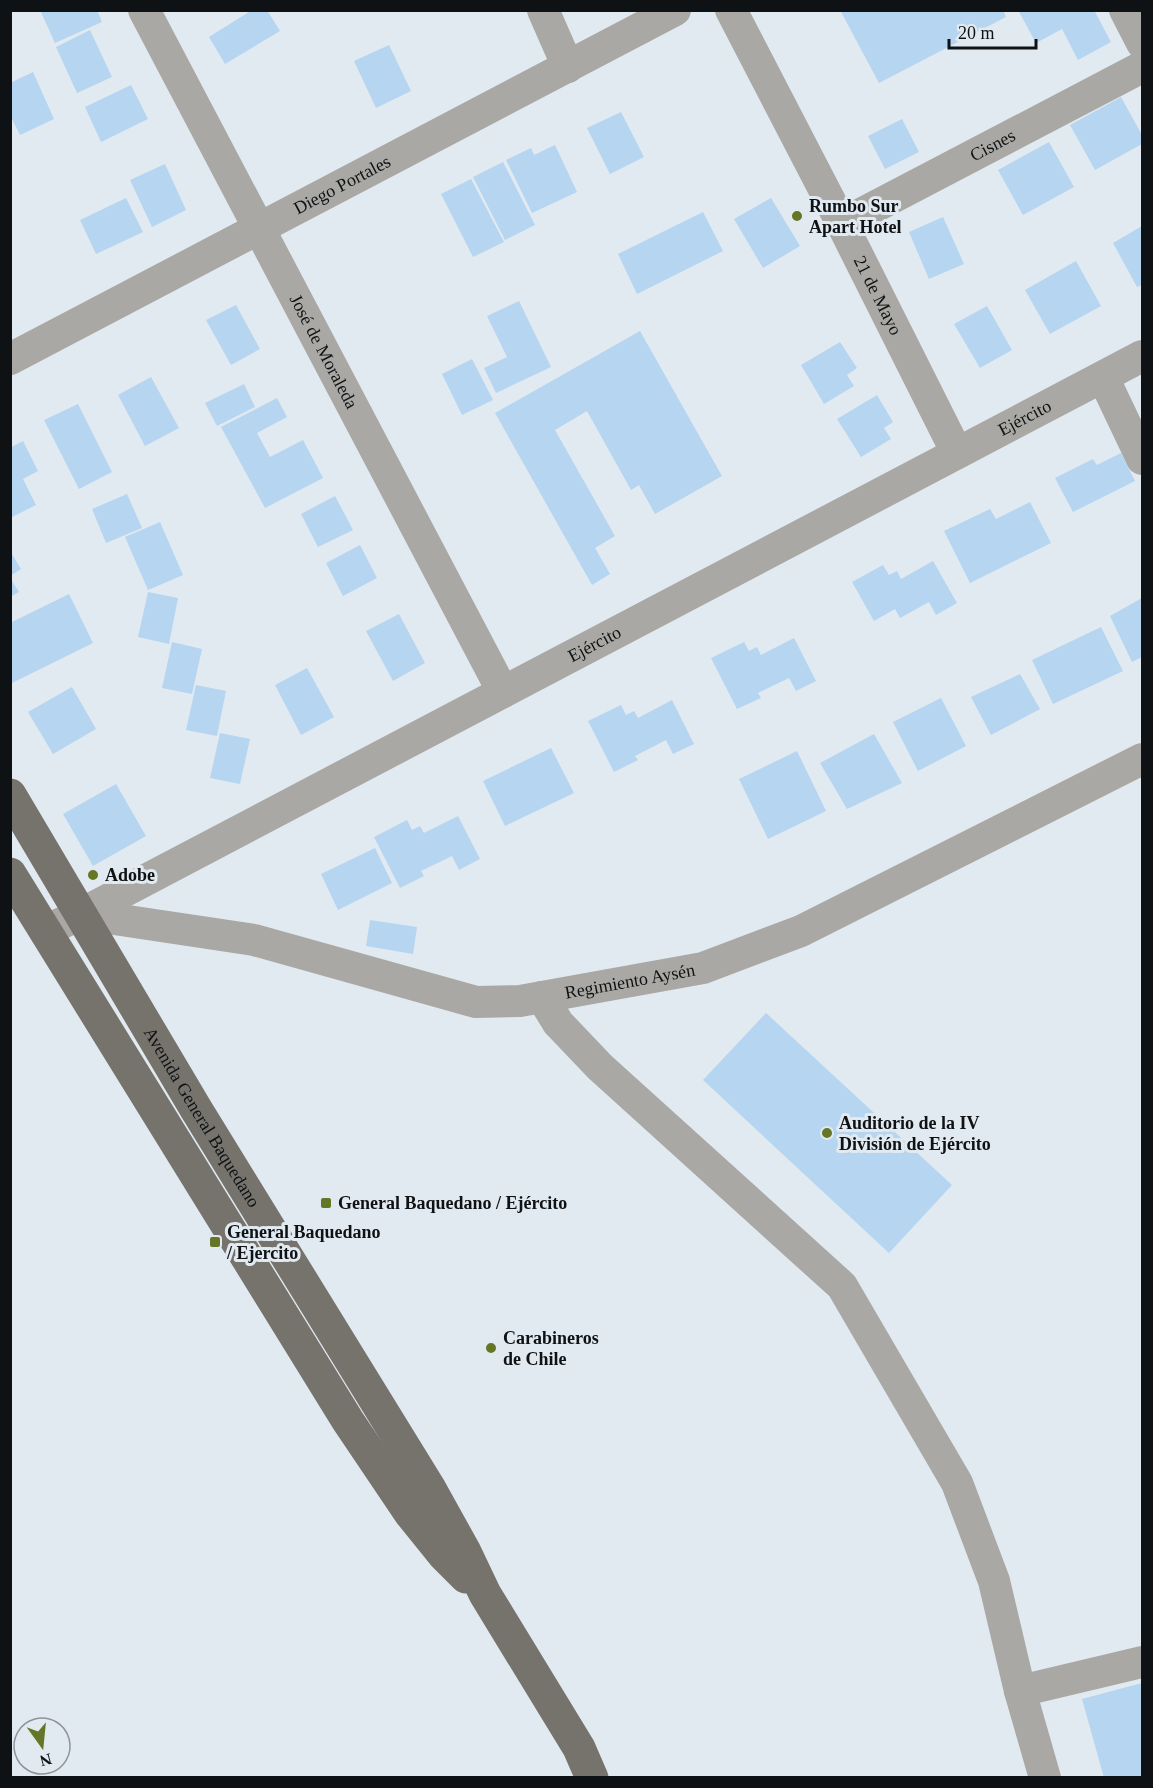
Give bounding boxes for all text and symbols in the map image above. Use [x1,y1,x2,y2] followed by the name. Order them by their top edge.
[949,12,1036,50] scale bar
[958,23,995,43] text: 20 m
[967,125,1019,165] street label: Cisnes
[290,151,394,218] street label: Diego Portales
[809,196,901,237] place label: Rumbo Sur Apart Hotel
[790,209,804,223] marker: Rumbo Sur Apart Hotel
[850,253,906,338] street label: 21 de Mayo
[286,291,362,412] street label: José de Moraleda
[995,396,1055,440] street label: Ejército
[565,622,624,666] street label: Ejército
[105,865,155,885] place label: Adobe
[86,868,100,882] marker: Adobe
[563,960,696,1003] street label: Regimiento Aysén
[140,1024,264,1211] street label: Avenida General Baquedano
[839,1113,991,1154] place label: Auditorio de la IV División de Ejército
[820,1126,834,1140] marker: Auditorio de la IV División de Ejército
[338,1193,567,1213] place label: General Baquedano / Ejército
[319,1196,333,1210] marker: General Baquedano / Ejército
[226,1222,381,1263] place label: General Baquedano / Ejercito
[208,1235,222,1249] marker: General Baquedano / Ejercito
[503,1328,599,1369] place label: Carabineros de Chile
[484,1341,498,1355] marker: Carabineros de Chile
[12,1716,72,1776] north arrow
[38,1750,54,1770] text: N

